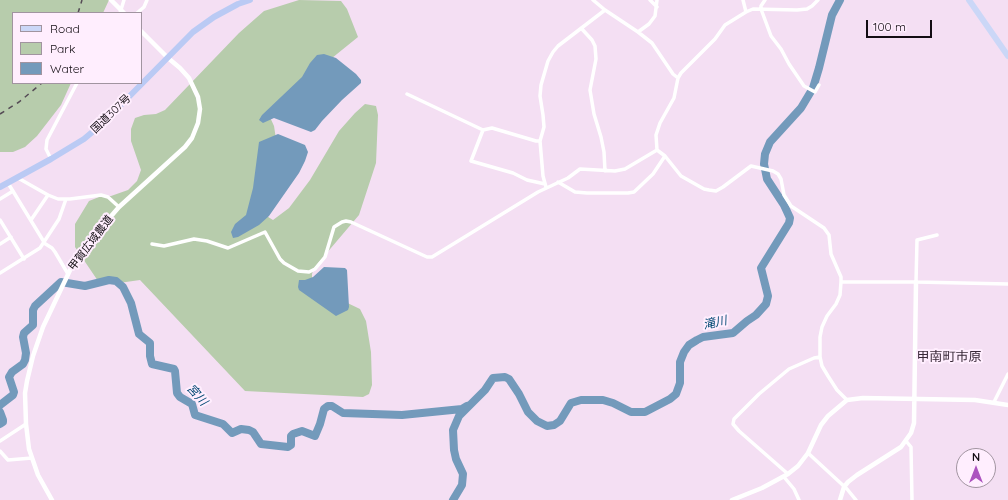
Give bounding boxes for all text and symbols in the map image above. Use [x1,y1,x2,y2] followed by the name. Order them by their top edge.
[12,12,142,84] legend
[868,12,934,38] scale bar
[873,19,906,34] text: 100 m
[50,21,80,36] text: Road
[50,41,75,56] text: Park
[50,61,84,76] text: Water
[88,92,134,136] street label: 国道307号
[66,213,116,273] street label: 甲賀広域農道
[702,313,728,333] water label: 滝川
[917,349,981,365] district label: 甲南町市原
[184,381,210,409] water label: 宮川
[956,448,996,488] north arrow
[972,450,980,464] text: N

